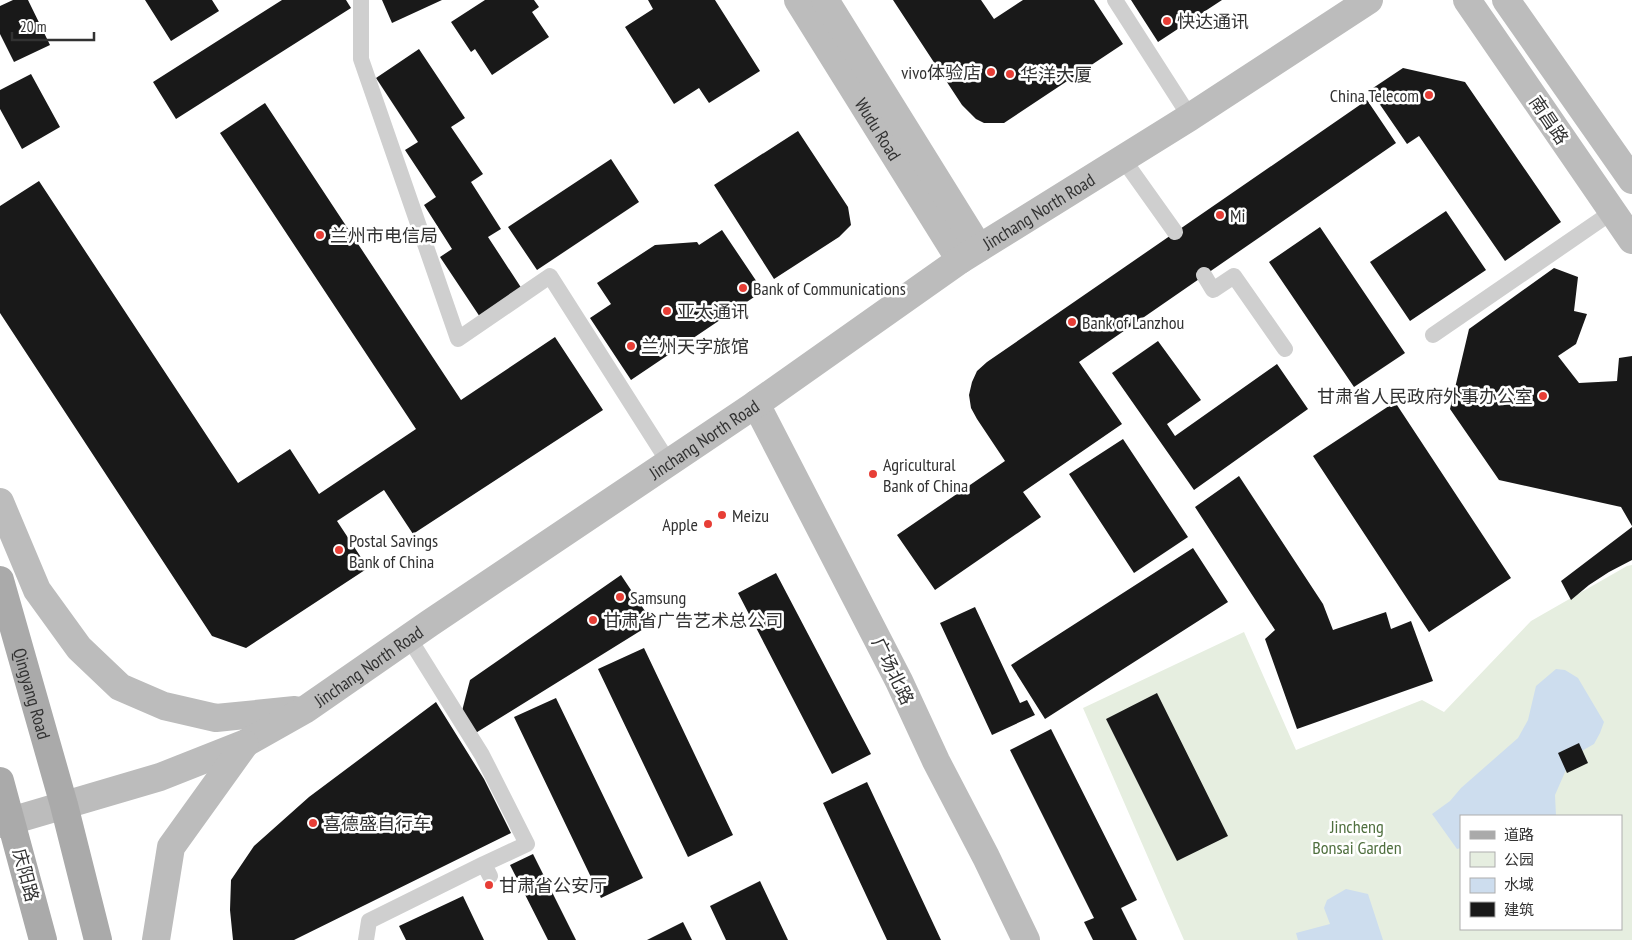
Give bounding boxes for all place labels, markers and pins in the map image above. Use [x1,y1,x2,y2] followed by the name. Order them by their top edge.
[1177,10,1249,33] place label: 快达通讯
[1161,15,1173,27] marker: 快达通讯
[901,61,981,84] place label: vivo体验店
[1020,63,1092,86] place label: 华洋大厦
[985,66,997,78] marker: vivo体验店
[1004,68,1016,80] marker: 华洋大厦
[1330,84,1419,107] place label: China Telecom
[1423,89,1435,101] marker: China Telecom
[1230,204,1245,227] place label: Mi
[1214,209,1226,221] marker: Mi
[330,224,438,247] place label: 兰州市电信局
[314,229,326,241] marker: 兰州市电信局
[753,277,906,300] place label: Bank of Communications
[737,282,749,294] marker: Bank of Communications
[677,300,749,323] place label: 亚太通讯
[661,305,673,317] marker: 亚太通讯
[1082,311,1184,334] place label: Bank of Lanzhou
[1066,316,1078,328] marker: Bank of Lanzhou
[641,335,749,358] place label: 兰州天字旅馆
[625,340,637,352] marker: 兰州天字旅馆
[1317,385,1533,408] place label: 甘肃省人民政府外事办公室
[1537,390,1549,402] marker: 甘肃省人民政府外事办公室
[883,453,968,497] place label: Agricultural Bank of China
[867,468,879,480] marker: Agricultural Bank of China
[732,504,769,527] place label: Meizu
[716,509,728,521] marker: Meizu
[662,513,698,536] place label: Apple
[702,518,714,530] marker: Apple
[349,529,438,573] place label: Postal Savings Bank of China
[333,544,345,556] marker: Postal Savings Bank of China
[630,586,686,609] place label: Samsung
[614,591,626,603] marker: Samsung
[603,609,783,632] place label: 甘肃省广告艺术总公司
[587,614,599,626] marker: 甘肃省广告艺术总公司
[323,812,431,835] place label: 喜德盛自行车
[307,817,319,829] marker: 喜德盛自行车
[499,874,607,897] place label: 甘肃省公安厅
[483,879,495,891] marker: 甘肃省公安厅

